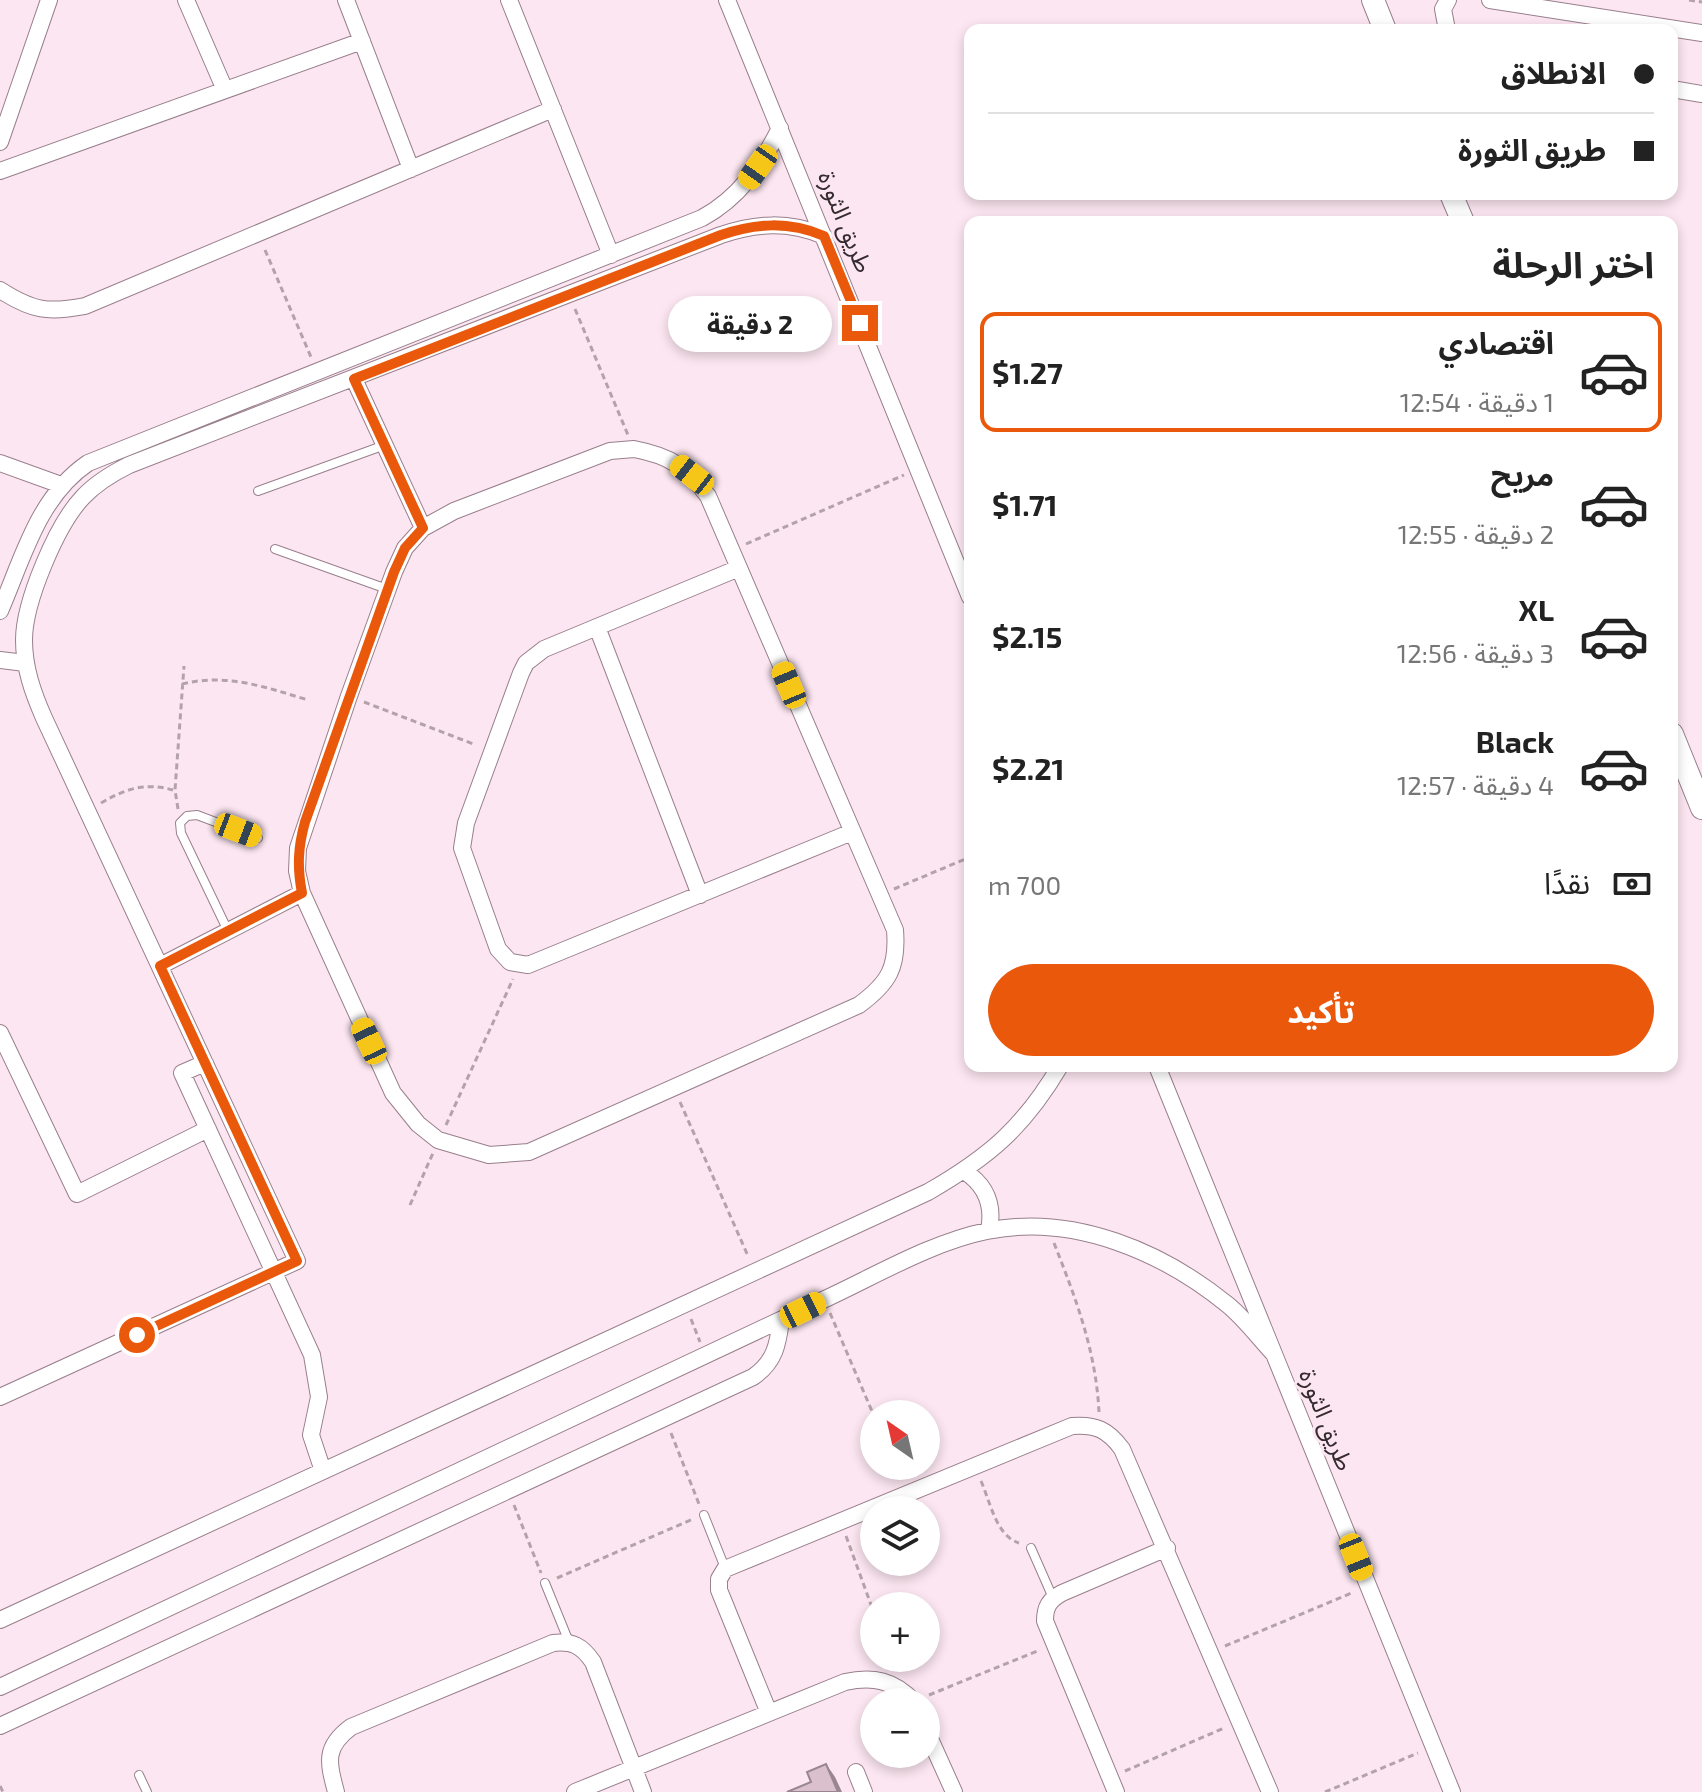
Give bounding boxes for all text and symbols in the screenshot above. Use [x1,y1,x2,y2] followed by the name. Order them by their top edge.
[1501,54,1606,90] text: الانطلاق
[1458,131,1606,167] text: طريق الثورة
[734,140,782,194] car
[811,167,880,277] street label: طريق الثورة
[1493,242,1654,285] text: اختر الرحلة
[668,295,832,351] callout: 2 دقيقة
[842,305,878,341] route end
[707,308,793,339] text: 2 دقيقة
[1439,324,1554,360] text: اقتصادي
[1578,336,1650,408] icon: car
[992,354,1063,390] text: $1.27
[1400,386,1554,417] text: 1 دقيقة · 12:54
[666,451,718,499] car
[1491,456,1554,492] text: مريح
[1578,468,1650,540] icon: car
[992,486,1058,522] text: $1.71
[1398,518,1554,549] text: 2 دقيقة · 12:55
[1519,591,1554,627] text: XL
[1578,600,1650,672] icon: car
[992,618,1062,654] text: $2.15
[1397,637,1554,668] text: 3 دقيقة · 12:56
[769,658,809,712] car
[1476,723,1554,759] text: Black
[1578,732,1650,804] icon: car
[992,750,1065,786] text: $2.21
[1397,769,1554,800] text: 4 دقيقة · 12:57
[211,810,265,850] car
[1610,862,1654,906] icon: cash
[1544,864,1590,900] text: نقدًا
[988,869,1061,900] text: 700 m
[988,964,1654,1056] button: تأكيد
[348,1014,390,1068] car
[776,1289,830,1331] car
[119,1317,155,1353] route start
[1292,1365,1361,1475] street label: طريق الثورة
[860,1400,940,1480] north arrow
[860,1400,940,1768] map controls
[860,1496,940,1576] button: layers
[1336,1530,1376,1584] car
[860,1592,940,1672] button: +
[860,1688,940,1768] button: −

